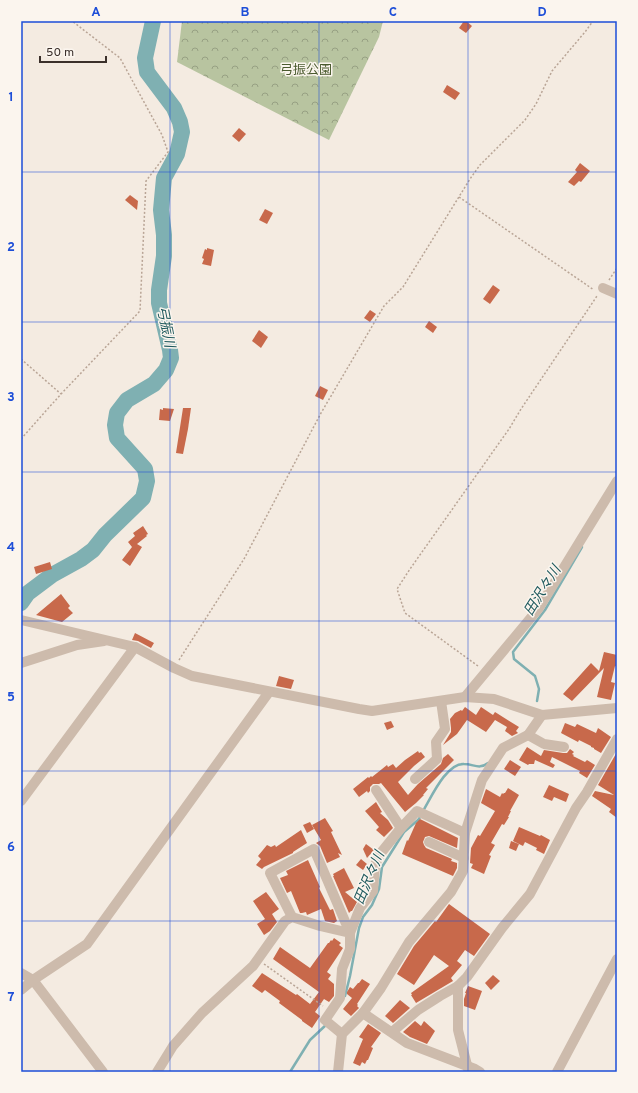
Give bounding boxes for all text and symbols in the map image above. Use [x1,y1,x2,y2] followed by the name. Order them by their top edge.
[91,5,101,21] text: A
[241,5,250,21] text: B
[389,5,397,21] text: C
[537,5,547,21] text: D
[40,38,106,64] scale bar
[46,45,74,61] text: 50 m
[280,63,332,79] park label: 弓振公園
[8,90,14,106] text: 1
[7,240,15,256] text: 2
[153,305,178,351] water label: 弓振川
[7,390,15,406] text: 3
[7,540,15,556] text: 4
[521,561,566,619] water label: 田沢々川
[7,690,15,706] text: 5
[7,840,15,856] text: 6
[351,847,390,907] water label: 田沢々川
[8,990,15,1006] text: 7

